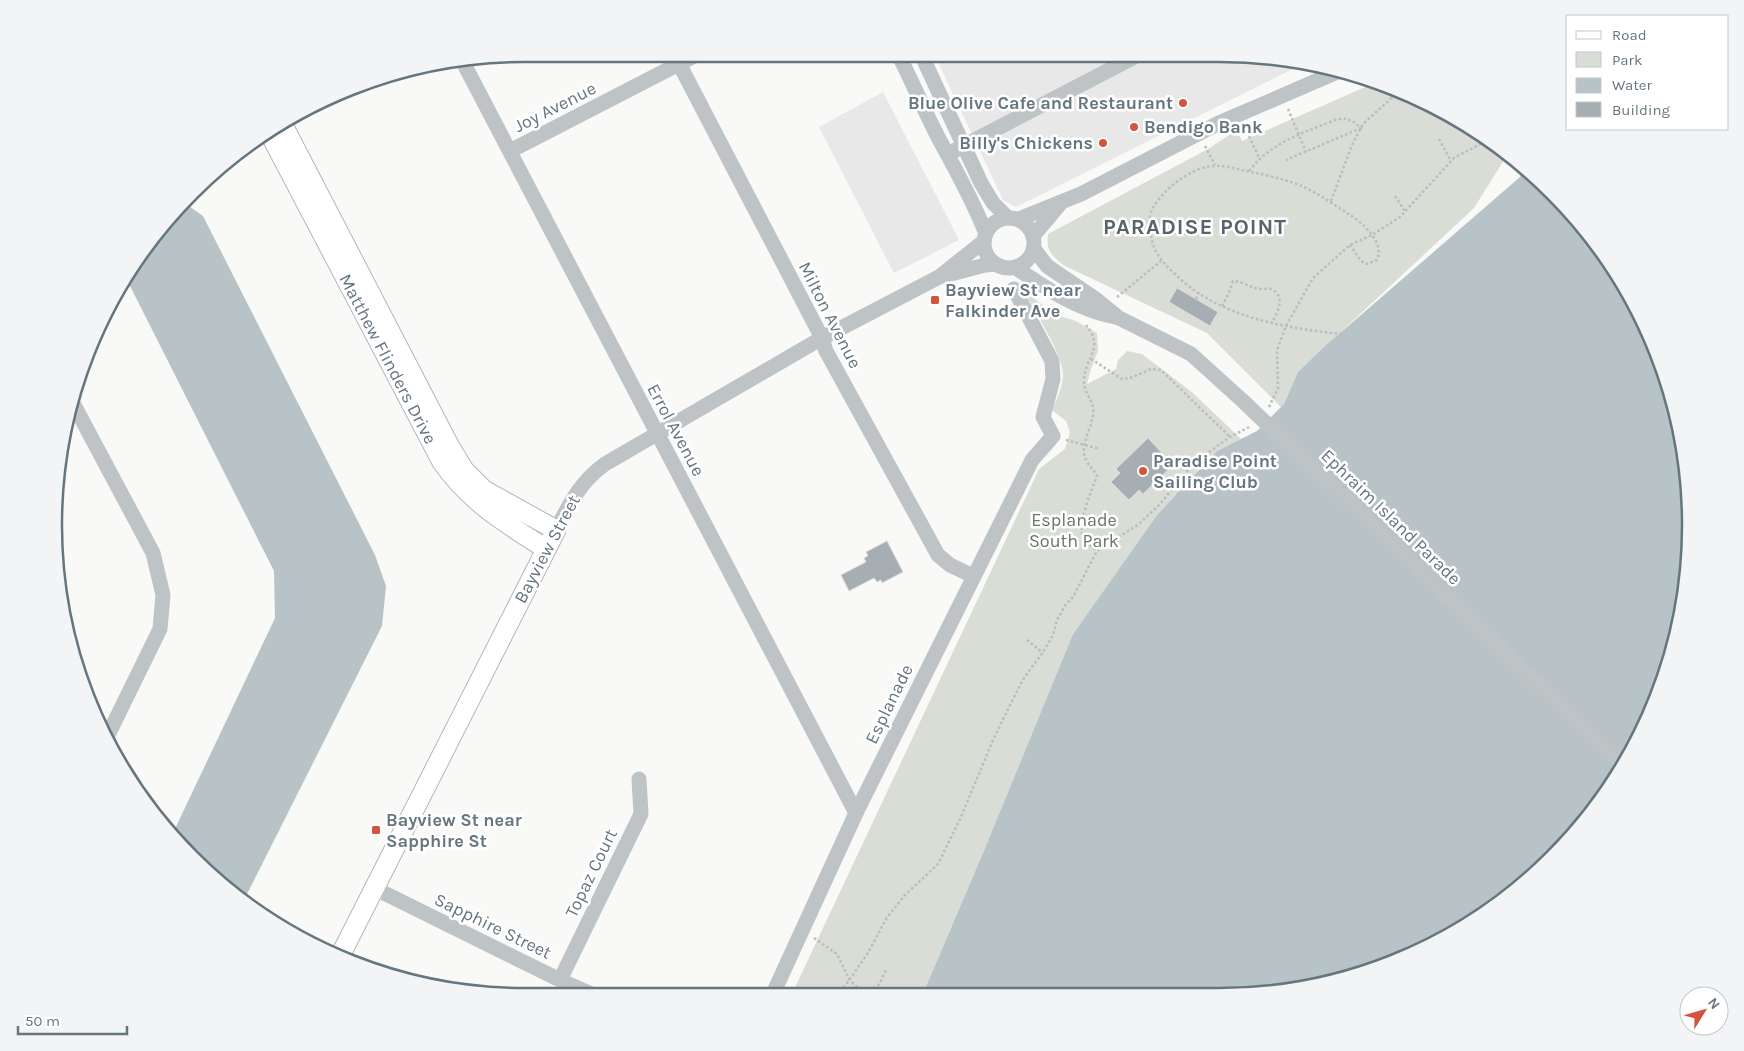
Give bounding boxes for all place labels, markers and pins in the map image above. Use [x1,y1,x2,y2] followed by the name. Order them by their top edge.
[908,92,1173,114] place label: Blue Olive Cafe and Restaurant
[1177,97,1189,109] marker: Blue Olive Cafe and Restaurant
[1144,116,1263,138] place label: Bendigo Bank
[1128,121,1140,133] marker: Bendigo Bank
[959,132,1093,154] place label: Billy's Chickens
[1097,137,1109,149] marker: Billy's Chickens
[945,279,1081,322] place label: Bayview St near Falkinder Ave
[929,294,941,306] marker: Bayview St near Falkinder Ave
[1153,450,1277,493] place label: Paradise Point Sailing Club
[1137,465,1149,477] marker: Paradise Point Sailing Club
[386,809,522,852] place label: Bayview St near Sapphire St
[370,824,382,836] marker: Bayview St near Sapphire St

